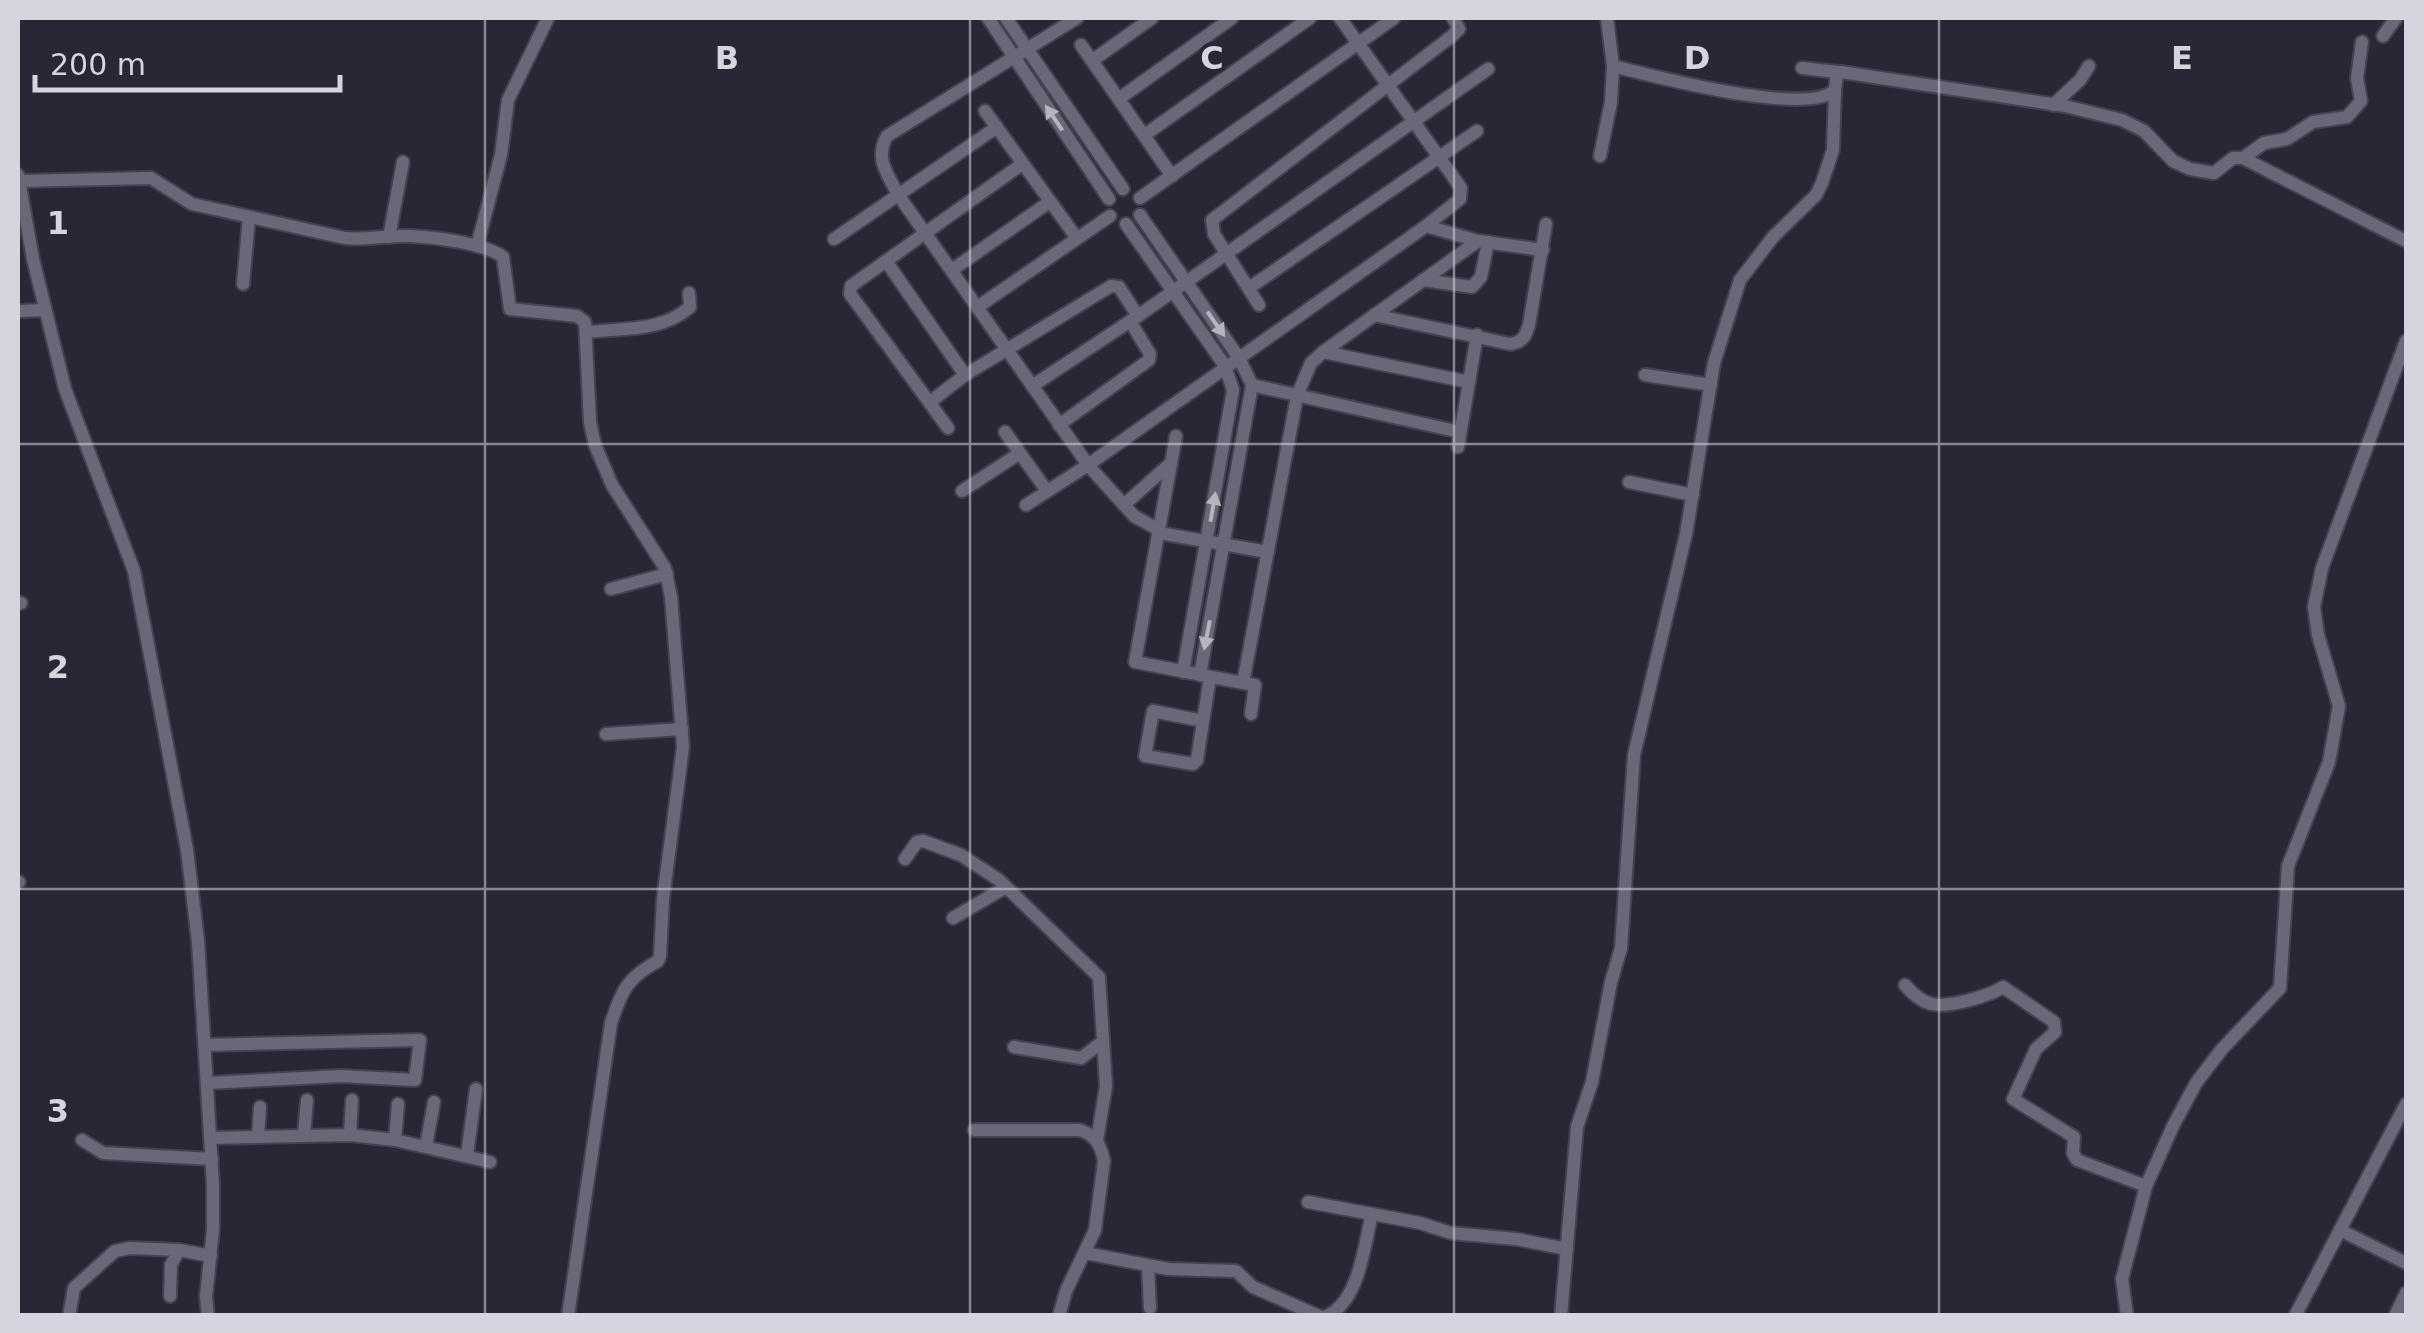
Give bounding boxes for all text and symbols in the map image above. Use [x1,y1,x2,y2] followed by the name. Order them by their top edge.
[35,30,340,92] scale bar
[715,39,739,77] text: B
[1200,39,1224,77] text: C
[1684,39,1710,77] text: D
[2171,39,2193,77] text: E
[50,47,146,82] text: 200 m
[1045,105,1064,132] one-way arrow
[47,204,69,242] text: 1
[1205,311,1225,337] one-way arrow
[1206,491,1221,522] one-way arrow
[1199,620,1214,651] one-way arrow
[47,648,69,686] text: 2
[47,1092,69,1130] text: 3

